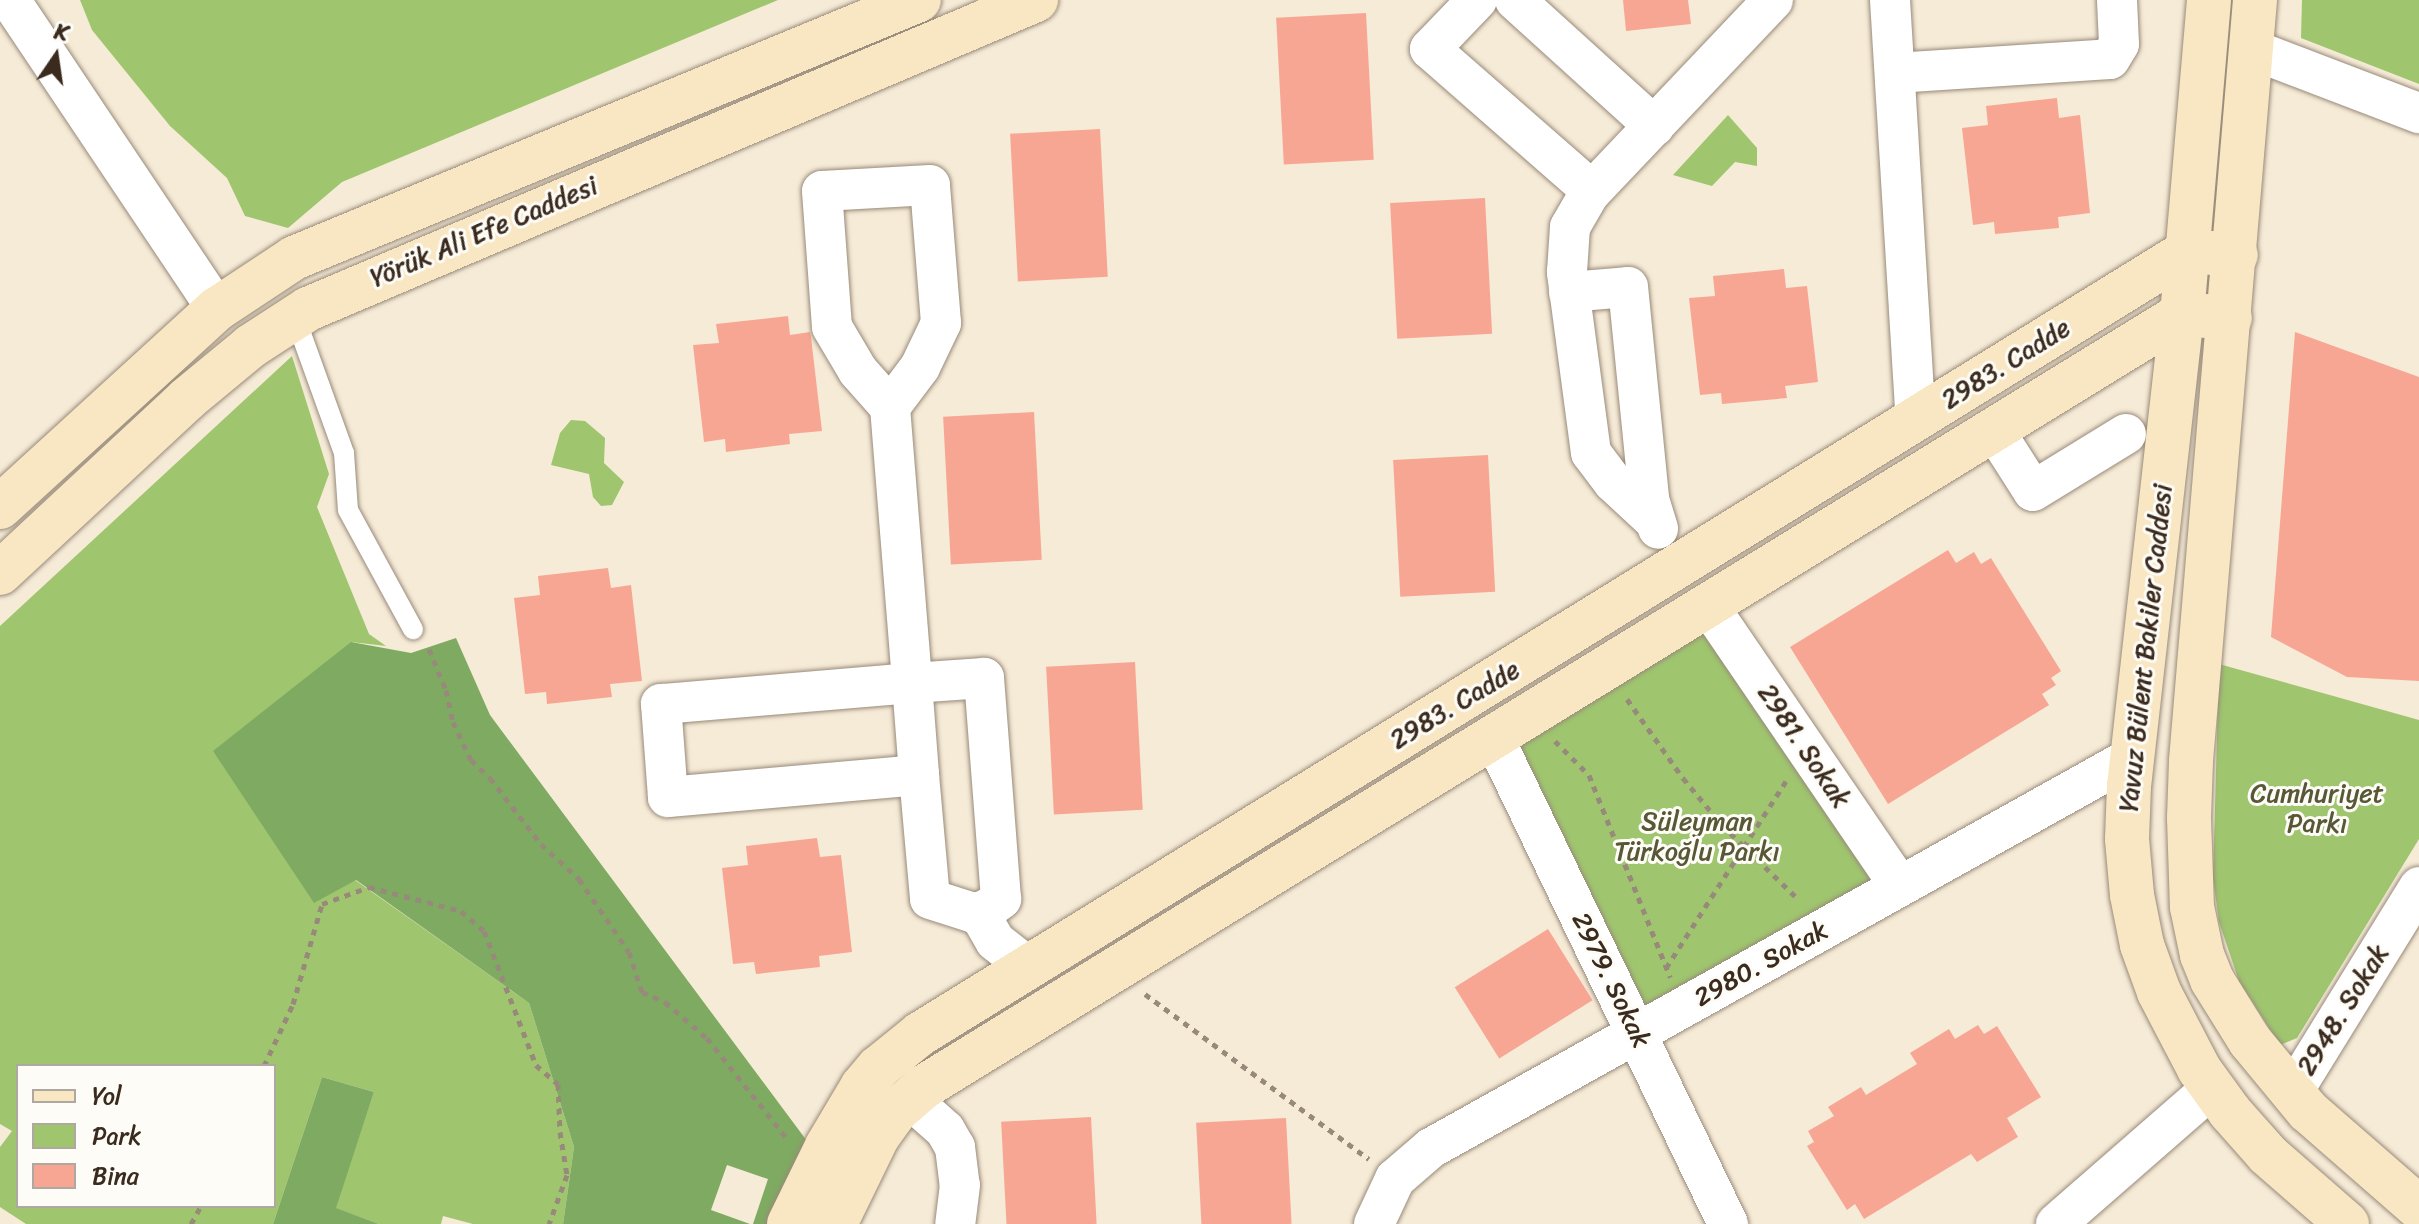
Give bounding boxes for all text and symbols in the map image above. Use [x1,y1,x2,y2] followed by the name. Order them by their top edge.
[51,12,72,53] text: K
[16,16,96,96] north arrow
[366,170,602,294] street label: Yörük Ali Efe Caddesi
[1936,312,2076,416] street label: 2983. Cadde
[2113,483,2179,813] street label: Yavuz Bülent Bakiler Caddesi
[1385,654,1525,756] street label: 2983. Cadde
[1751,678,1857,814] street label: 2981. Sokak
[2250,778,2384,840] park label: Cumhuriyet Parkı
[1614,806,1780,868] park label: Süleyman Türkoğlu Parkı
[1565,907,1657,1053] street label: 2979. Sokak
[1689,915,1833,1013] street label: 2980. Sokak
[2291,939,2395,1081] street label: 2948. Sokak
[16,1064,276,1208] legend
[92,1075,122,1117] text: Yol
[92,1115,141,1157] text: Park
[92,1155,139,1197] text: Bina

